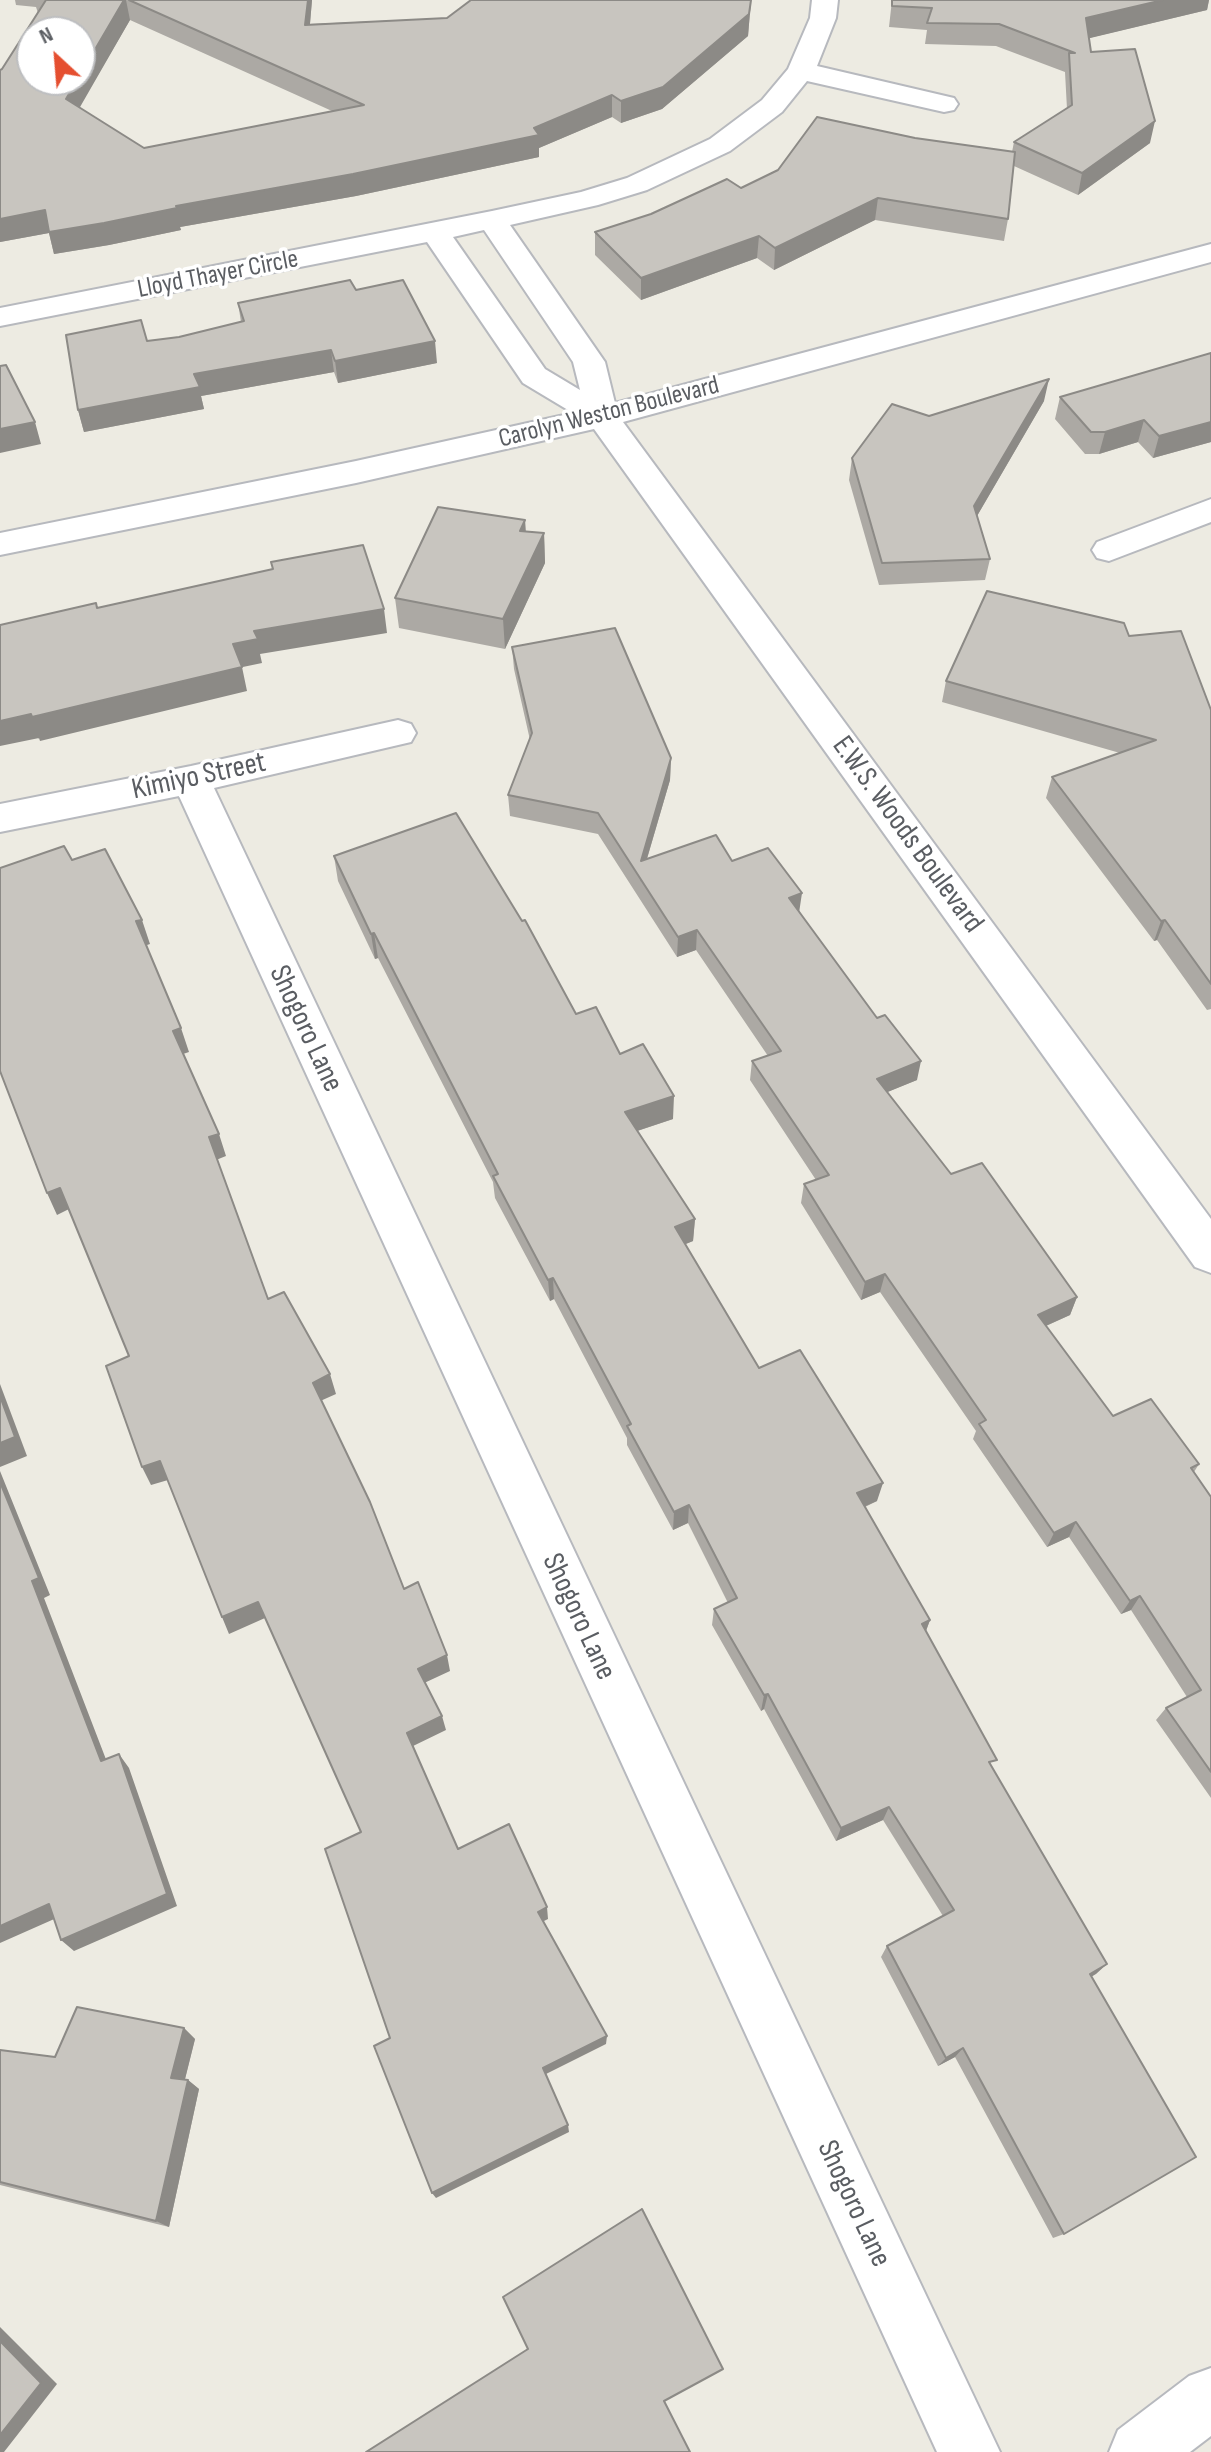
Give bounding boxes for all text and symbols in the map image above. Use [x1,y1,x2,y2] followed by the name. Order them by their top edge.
[16,16,96,96] north arrow
[35,21,57,50] text: N
[135,244,301,306] street label: Lloyd Thayer Circle
[496,371,722,455] street label: Carolyn Weston Boulevard
[824,730,990,940] street label: E.W.S. Woods Boulevard
[129,745,269,809] street label: Kimiyo Street
[260,960,350,1098] street label: Shogoro Lane
[533,1548,623,1686] street label: Shogoro Lane
[808,2135,898,2273] street label: Shogoro Lane

